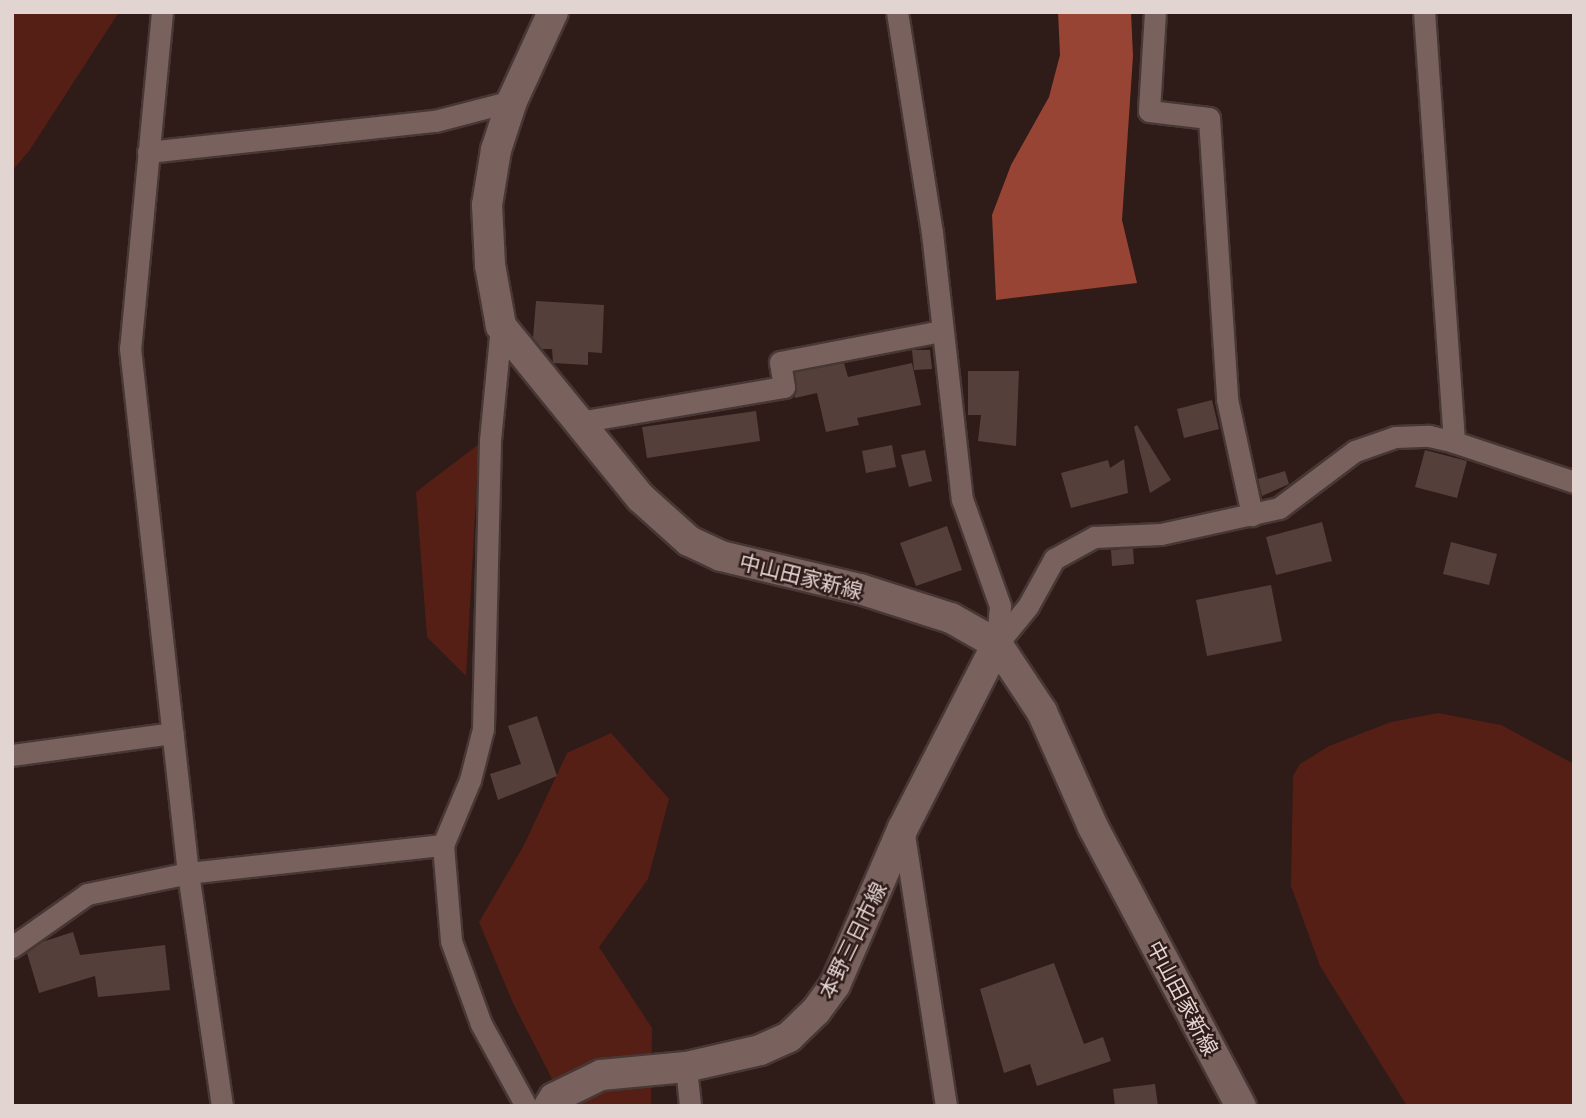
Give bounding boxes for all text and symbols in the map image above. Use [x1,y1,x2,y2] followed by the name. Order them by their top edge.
[737,549,865,603] street label: 中山田家新線
[813,878,891,1002] street label: 本野三日市線
[1142,936,1224,1060] street label: 中山田家新線

